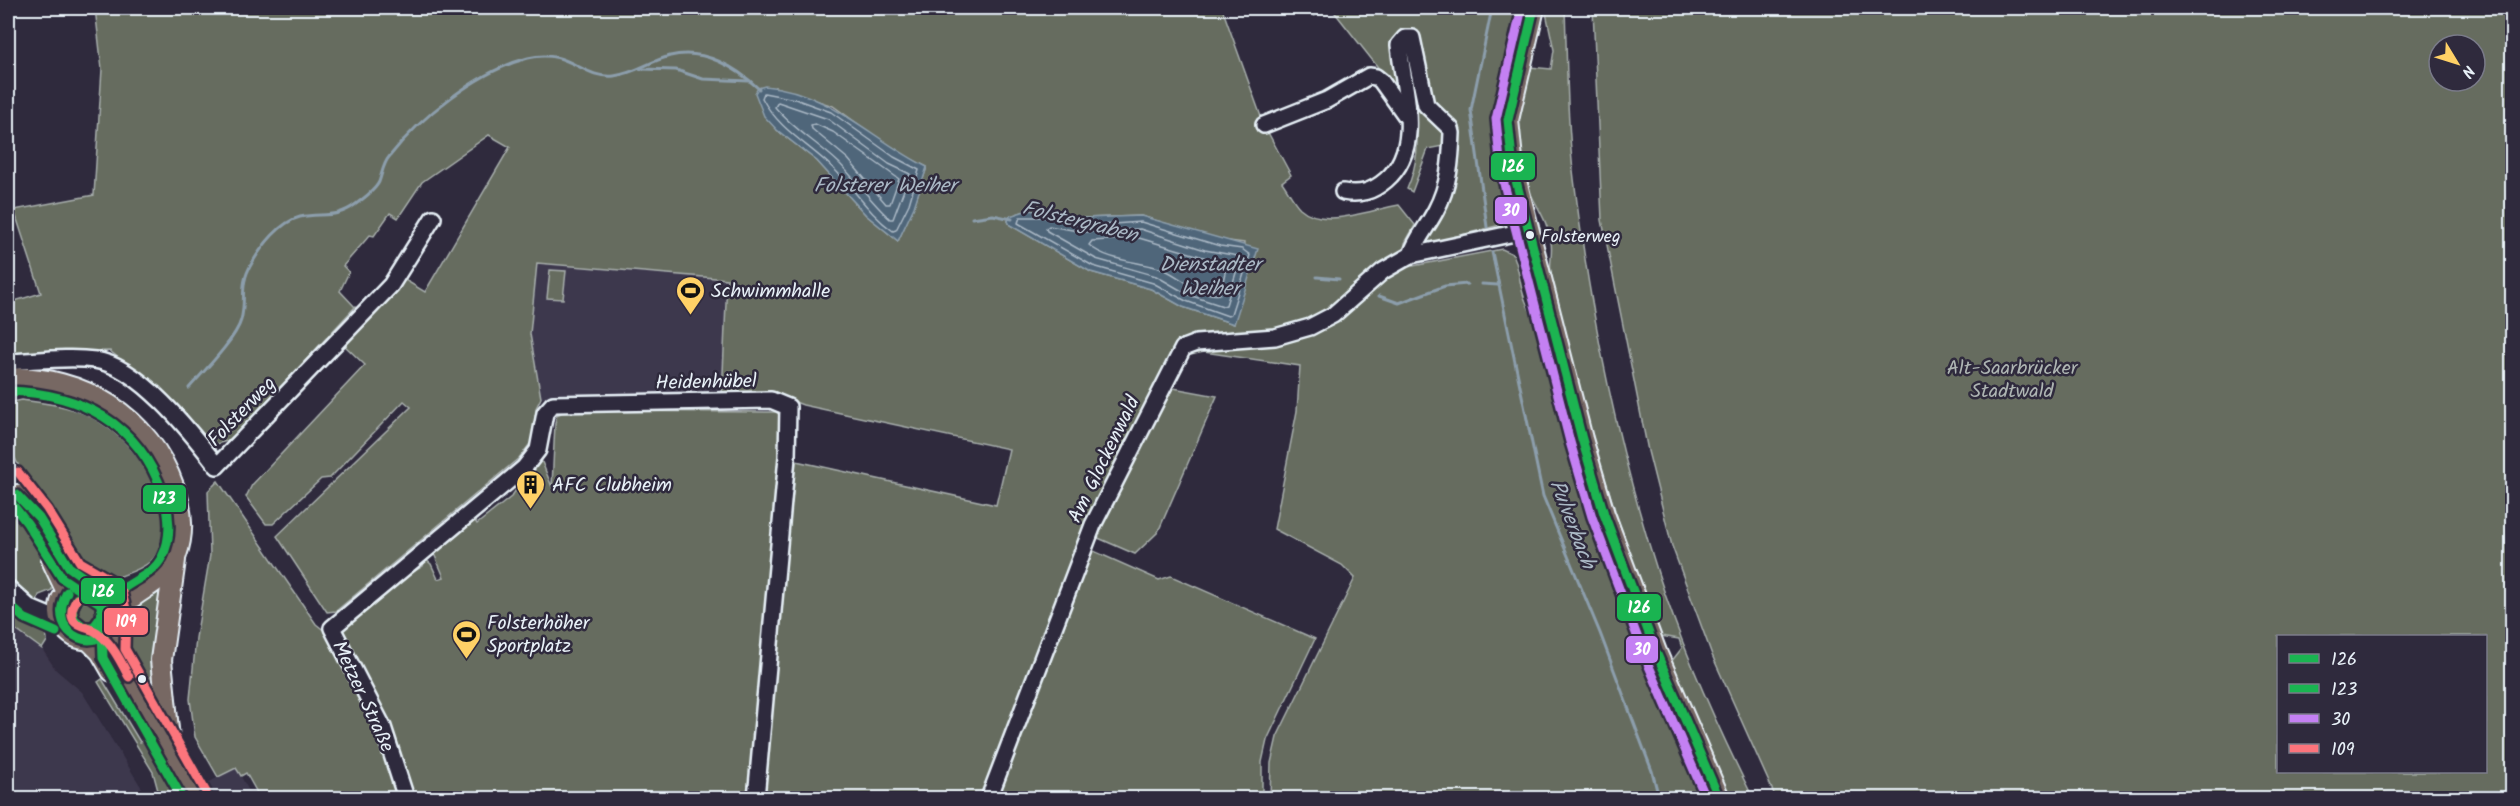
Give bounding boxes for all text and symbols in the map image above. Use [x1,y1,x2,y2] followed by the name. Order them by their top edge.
[2427,33,2487,93] north arrow
[2455,60,2481,83] text: N
[1490,152,1536,181] line badge: 126
[1502,155,1525,180] text: 126
[814,170,960,203] water label: Folsterer Weiher
[1019,192,1142,253] water label: Folstergraben
[1494,196,1528,225] line badge: 30
[1502,199,1520,224] text: 30
[1541,223,1620,252] place label: Folsterweg
[1524,229,1536,241] marker: Folsterweg
[1159,249,1265,306] water label: Dienstadter Weiher
[674,274,706,316] sports icon: Schwimmhalle
[711,276,830,308] place label: Schwimmhalle
[1947,353,2079,408] park label: Alt-Saarbrücker Stadtwald
[655,366,757,400] street label: Heidenhübel
[200,370,285,455] street label: Folsterweg
[1060,390,1150,529] street label: Am Glockenwald
[515,468,547,510] building icon: AFC Clubheim
[552,470,672,502] place label: AFC Clubheim
[1539,475,1604,576] water label: Pulverbach
[142,484,187,513] line badge: 123
[153,487,176,512] text: 123
[80,577,126,605] line badge: 126
[92,580,115,605] text: 126
[1616,593,1662,622] line badge: 126
[1628,596,1651,621] text: 126
[103,607,149,636] line badge: 109
[487,608,591,663] place label: Folsterhöher Sportplatz
[115,610,137,635] text: 109
[450,618,482,660] sports icon: Folsterhöher Sportplatz
[1625,635,1659,664] line badge: 30
[2277,635,2487,773] legend
[322,636,402,758] street label: Metzer Straße
[1633,638,1651,663] text: 30
[2331,646,2357,675] text: 126
[136,673,148,685] unlabelled marker
[2331,676,2357,705] text: 123
[2331,706,2350,735] text: 30
[2331,736,2355,765] text: 109

